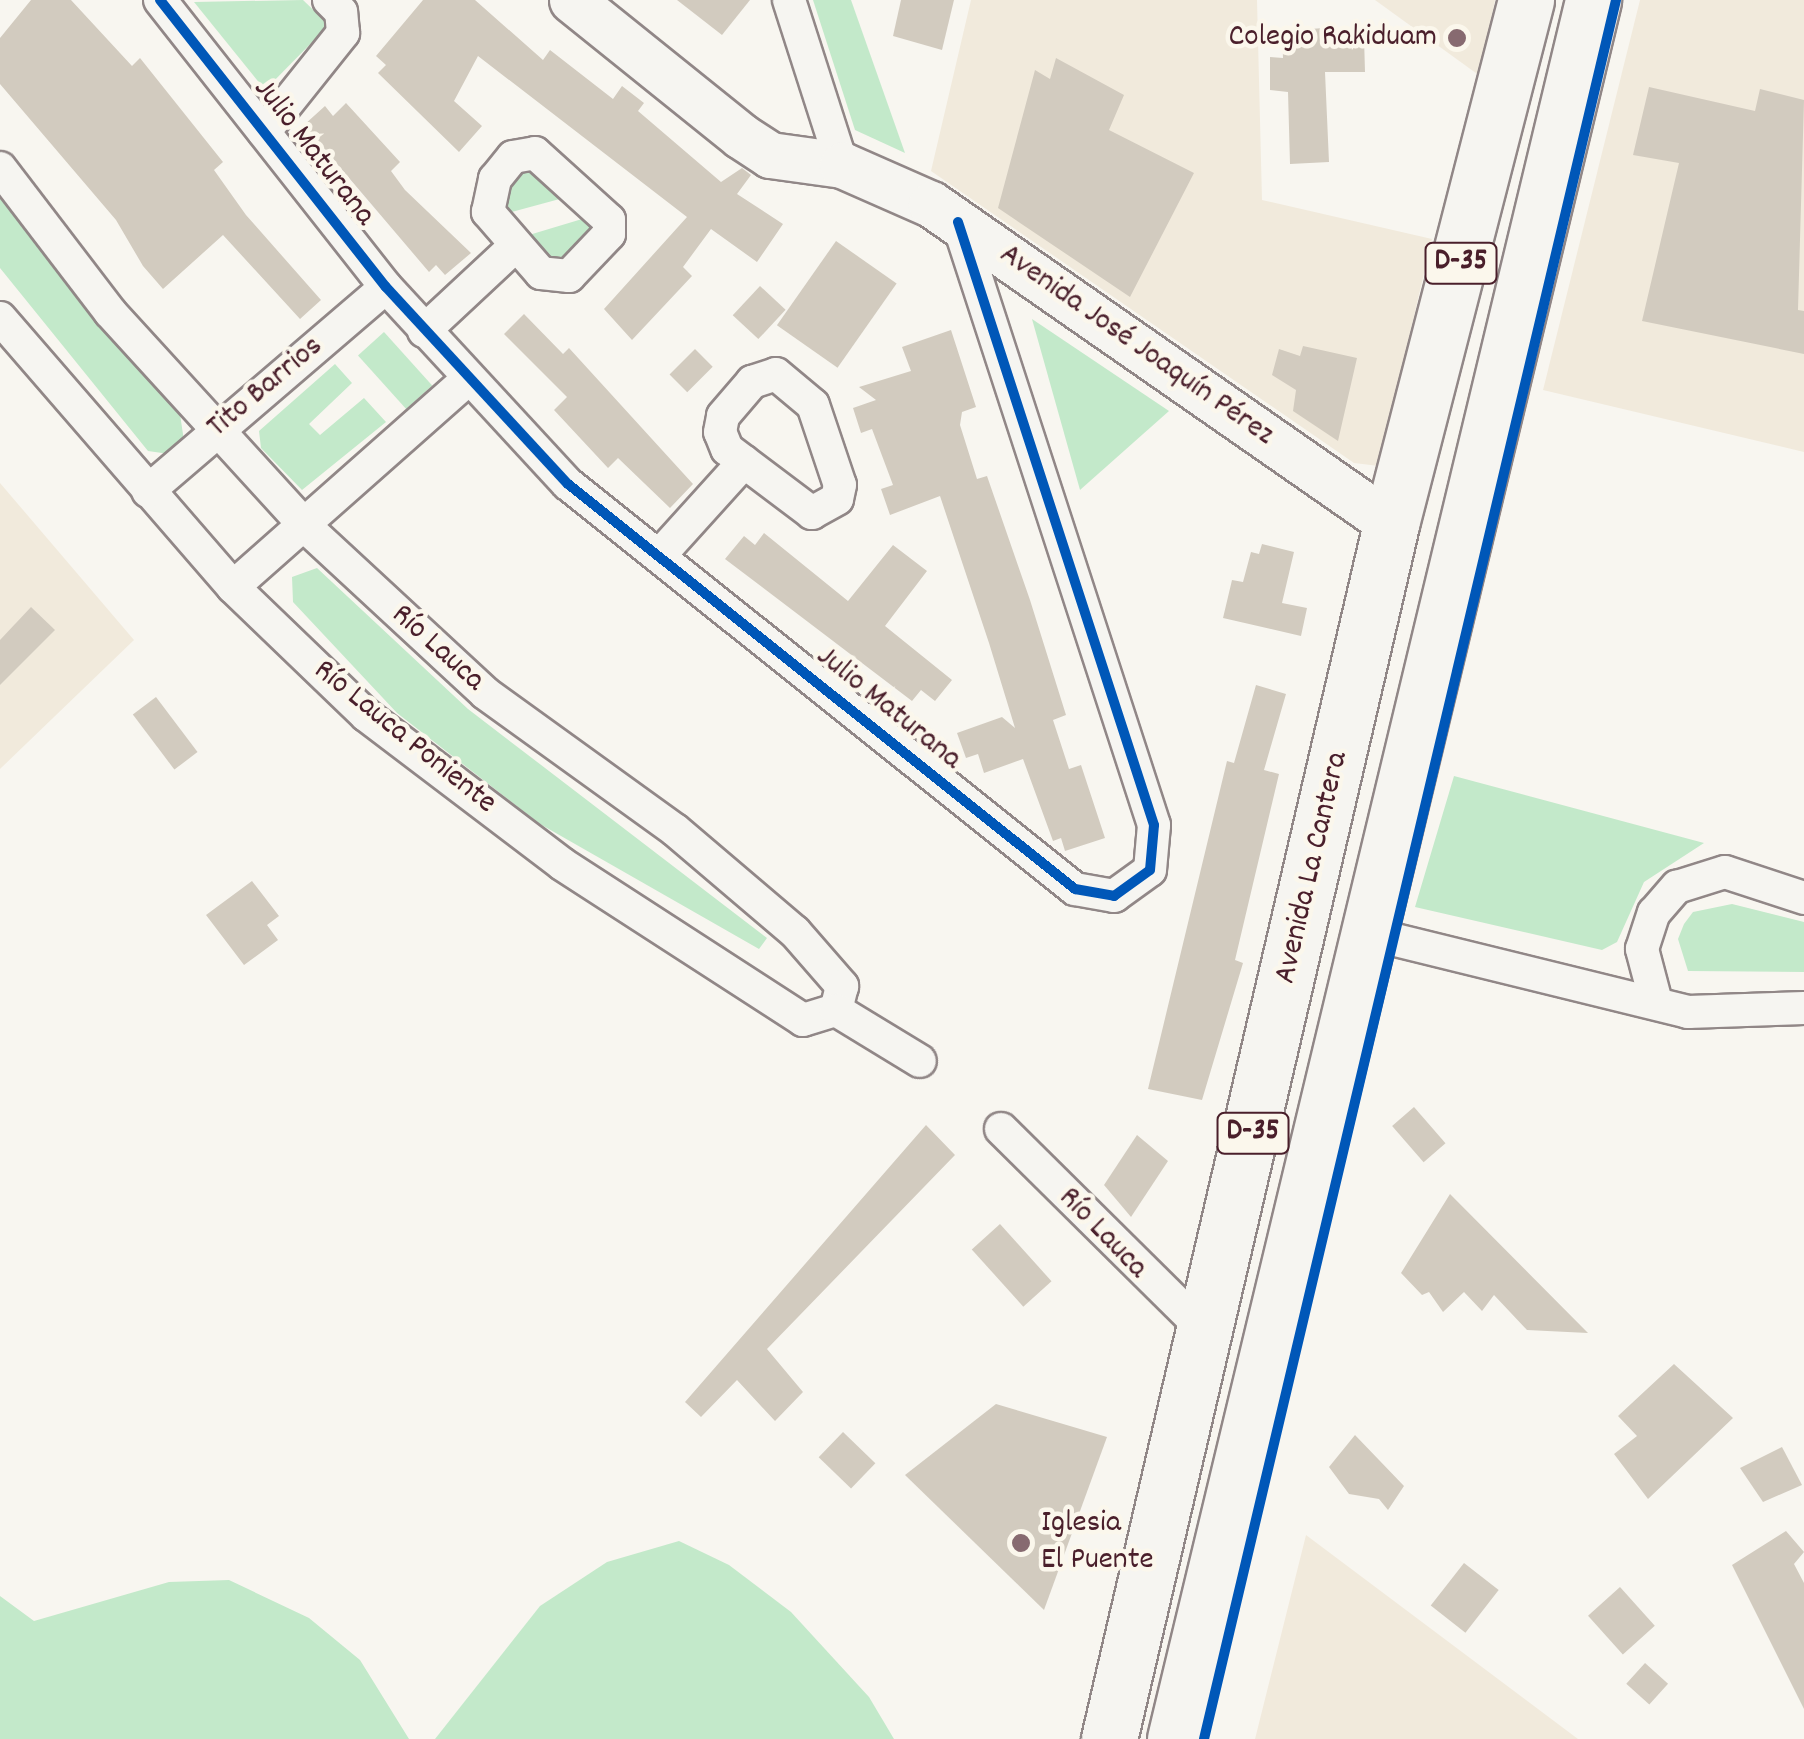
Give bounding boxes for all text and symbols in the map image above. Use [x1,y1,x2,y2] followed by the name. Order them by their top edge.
[1228,19,1437,57] place label: Colegio Rakiduam
[1446,27,1468,49] marker: Colegio Rakiduam
[244,72,382,234] street label: Julio Maturana
[991,237,1281,455] street label: Avenida José Joaquín Pérez
[1424,238,1498,288] road number: D-35
[200,328,332,448] street label: Tito Barrios
[382,597,492,701] street label: Río Lauca
[807,639,969,779] street label: Julio Maturana
[305,653,503,823] street label: Río Lauca Poniente
[1268,748,1358,988] street label: Avenida La Cantera
[1216,1108,1290,1158] road number: D-35
[1049,1180,1155,1288] street label: Río Lauca
[1041,1506,1154,1581] place label: Iglesia El Puente
[1010,1532,1032,1554] marker: Iglesia El Puente

